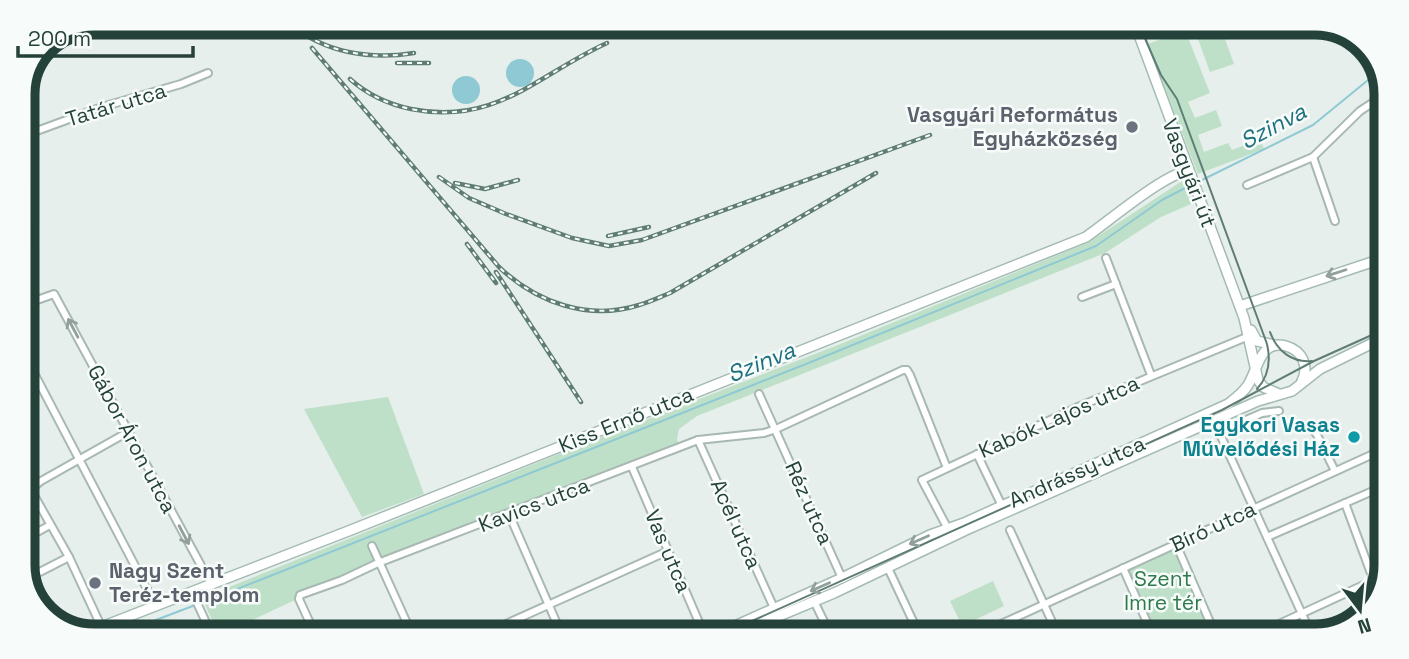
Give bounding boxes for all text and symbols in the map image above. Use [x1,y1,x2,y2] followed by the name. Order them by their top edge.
[18,14,192,58] scale bar
[28,25,91,52] text: 200 m
[62,76,169,133] street label: Tatár utca
[1235,96,1312,156] water label: Szinva
[907,101,1118,152] place label: Vasgyári Református Egyházközség
[1156,114,1223,231] street label: Vasgyári út
[1124,119,1140,135] marker: Vasgyári Református Egyházközség
[1325,267,1347,280] one-way arrow
[65,318,79,339] one-way arrow
[723,335,800,389] water label: Szinva
[82,360,183,518] street label: Gábor Áron utca
[974,369,1143,464] street label: Kabók Lajos utca
[554,380,697,459] street label: Kiss Ernő utca
[1183,411,1340,462] place label: Egykori Vasas Művelődési Ház
[1004,429,1149,514] street label: Andrássy utca
[1346,429,1362,445] marker: Egykori Vasas Művelődési Ház
[779,457,840,549] street label: Réz utca
[475,471,593,538] street label: Kavics utca
[705,475,768,573] street label: Acél utca
[1166,495,1260,558] street label: Bíró utca
[639,505,698,596] street label: Vas utca
[177,524,191,544] one-way arrow
[909,533,930,547] one-way arrow
[109,557,259,608] place label: Nagy Szent Teréz-templom
[1124,565,1202,616] park label: Szent Imre tér
[87,575,103,591] marker: Nagy Szent Teréz-templom
[1325,575,1395,645] north arrow
[809,582,830,595] one-way arrow
[1355,612,1374,640] text: N

